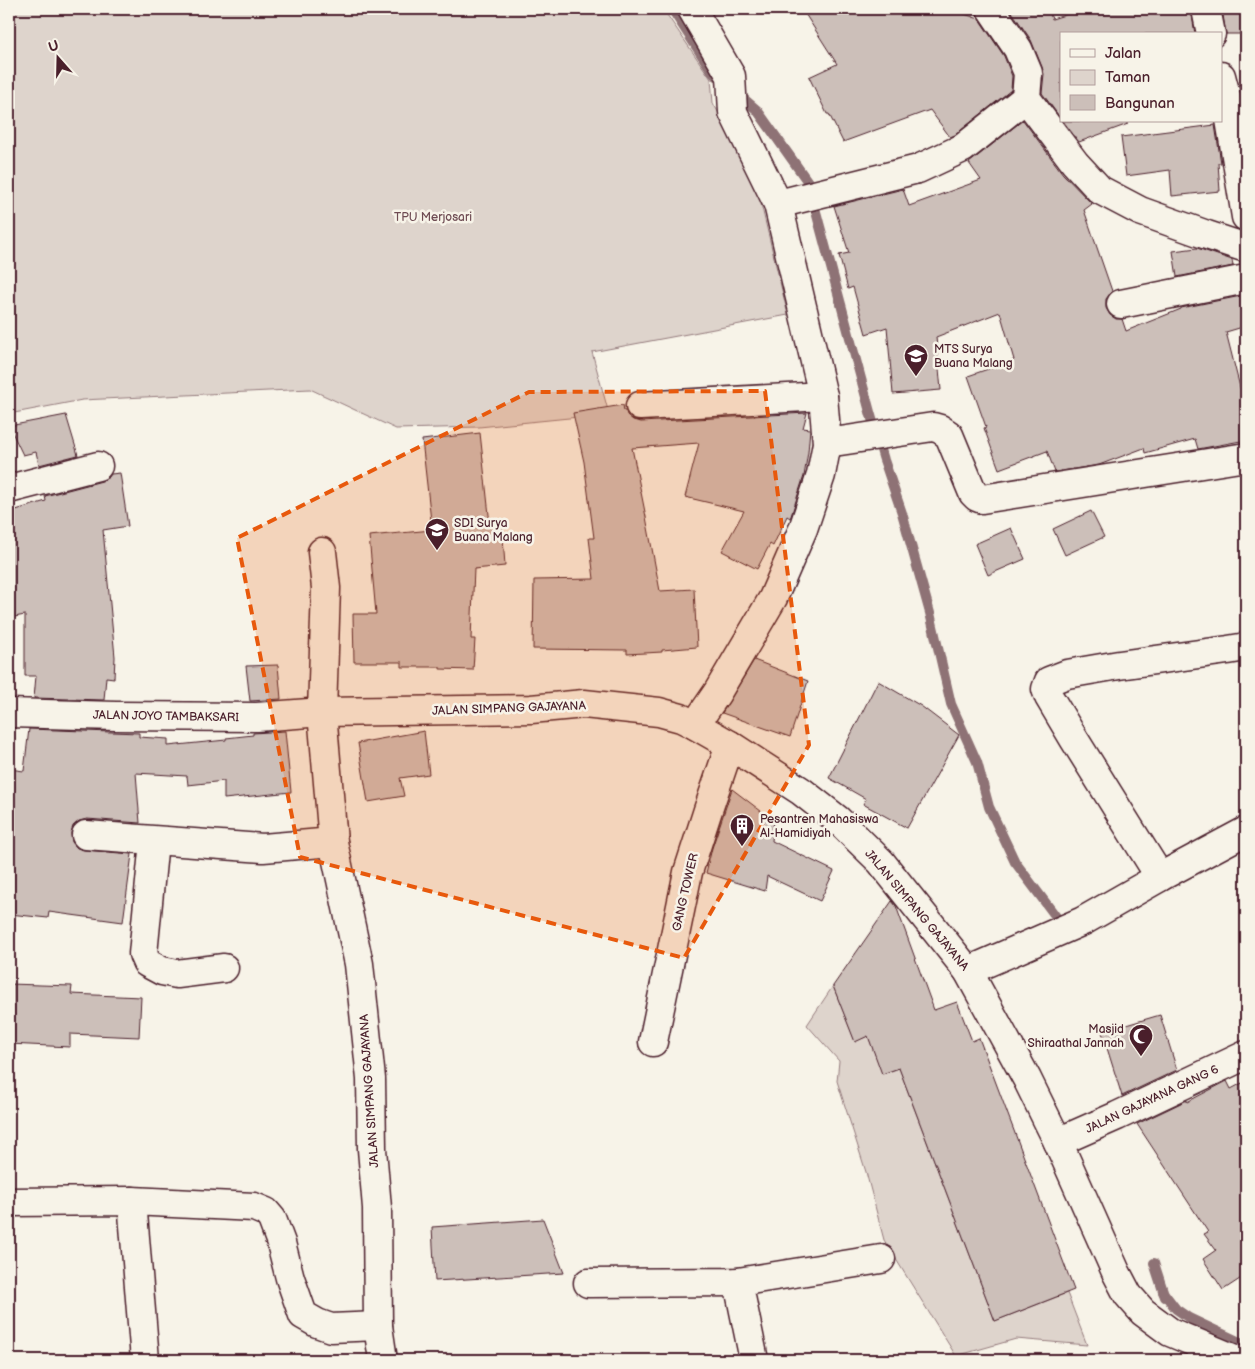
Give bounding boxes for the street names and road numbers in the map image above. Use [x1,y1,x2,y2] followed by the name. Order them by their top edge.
[432,698,587,719] street label: JALAN SIMPANG GAJAYANA
[93,708,239,725] street label: JALAN JOYO TAMBAKSARI
[861,847,972,975] street label: JALAN SIMPANG GAJAYANA
[669,851,702,933] street label: GANG TOWER
[357,1013,382,1168] street label: JALAN SIMPANG GAJAYANA
[1083,1062,1221,1137] street label: JALAN GAJAYANA GANG 6

